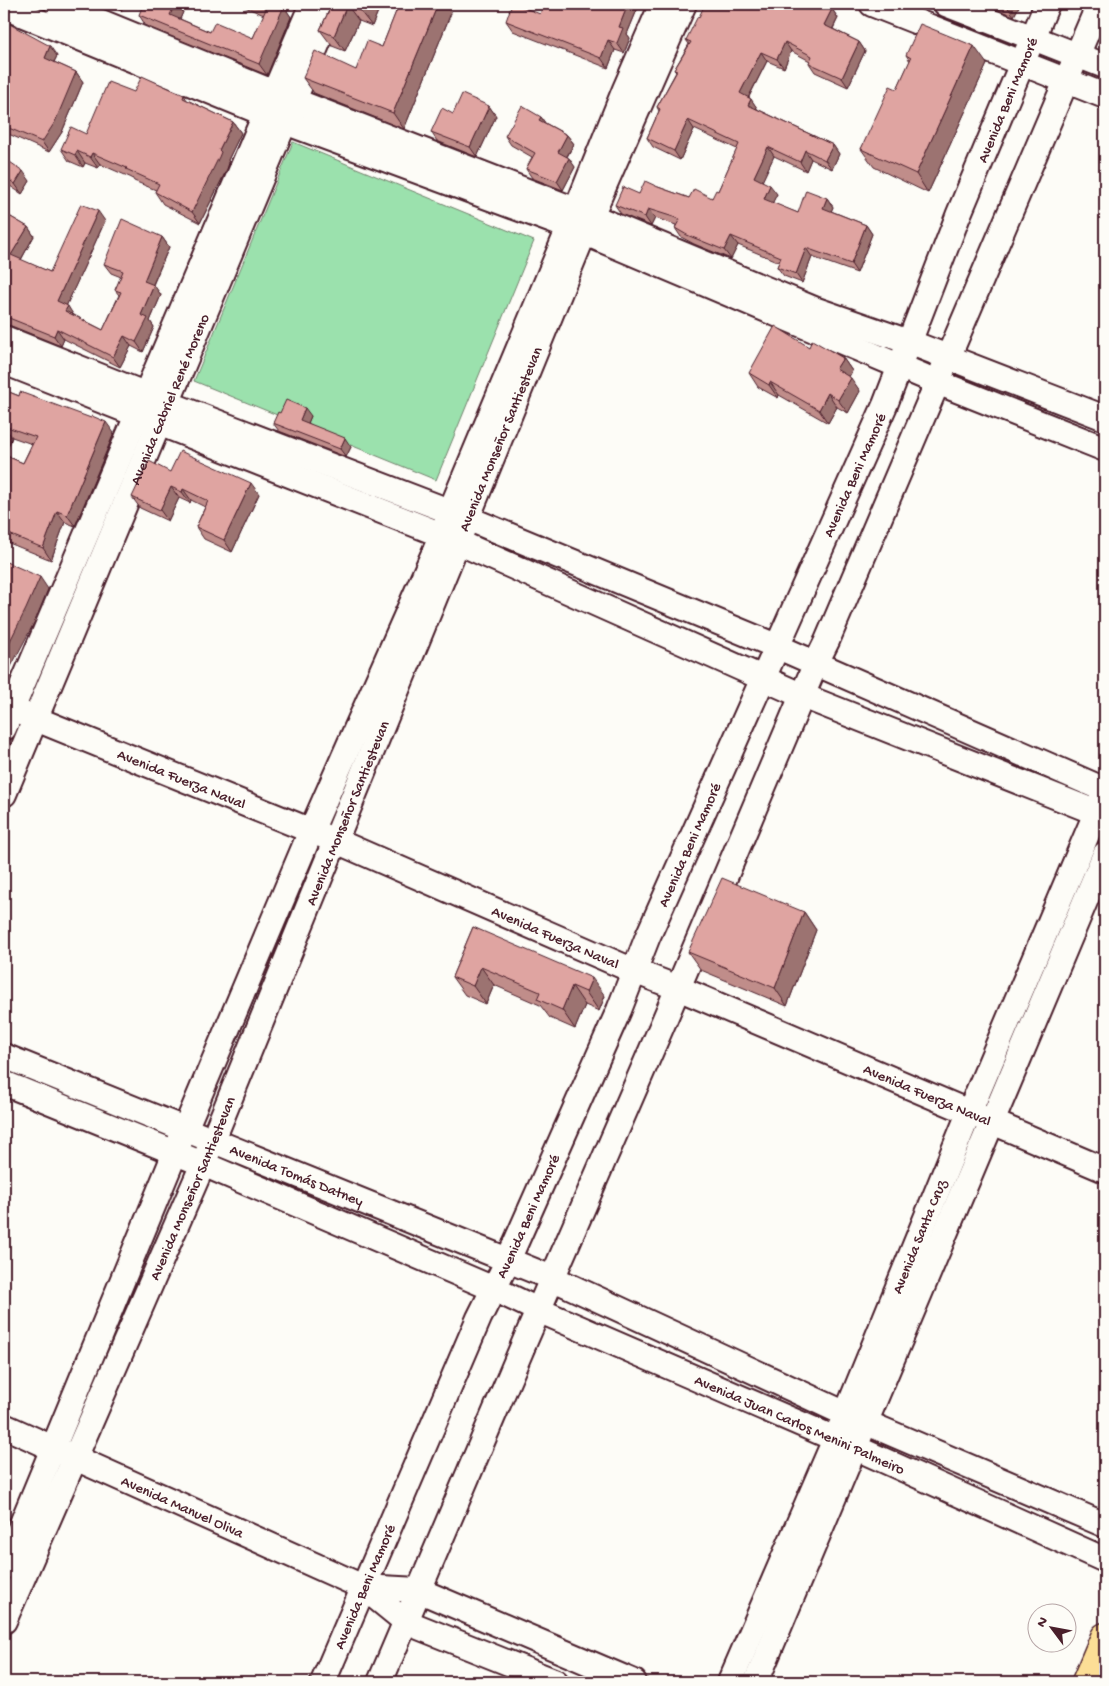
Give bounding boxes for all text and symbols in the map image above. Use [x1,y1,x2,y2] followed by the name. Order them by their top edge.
[974,35,1043,166] street label: Avenida Beni Mamoré
[127,312,215,488] street label: Avenida Gabriel René Moreno
[456,345,547,535] street label: Avenida Monseñor Santiestevan
[820,410,891,540] street label: Avenida Beni Mamoré
[303,719,394,908] street label: Avenida Monseñor Santiestevan
[114,746,248,814] street label: Avenida Fuerza Naval
[655,780,726,910] street label: Avenida Beni Mamoré
[488,903,621,974] street label: Avenida Fuerza Naval
[860,1061,993,1131] street label: Avenida Fuerza Naval
[147,1094,241,1283] street label: Avenida Monseñor Santiestevan
[227,1141,366,1212] street label: Avenida Tomás Datney
[493,1152,565,1282] street label: Avenida Beni Mamoré
[889,1177,952,1297] street label: Avenida Santa Cruz
[691,1372,907,1480] street label: Avenida Juan Carlos Menini Palmeiro
[118,1473,247,1544] street label: Avenida Manuel Oliva
[331,1522,401,1652] street label: Avenida Beni Mamoré
[1026,1604,1076,1654] north arrow
[1033,1614,1053,1631] text: N

